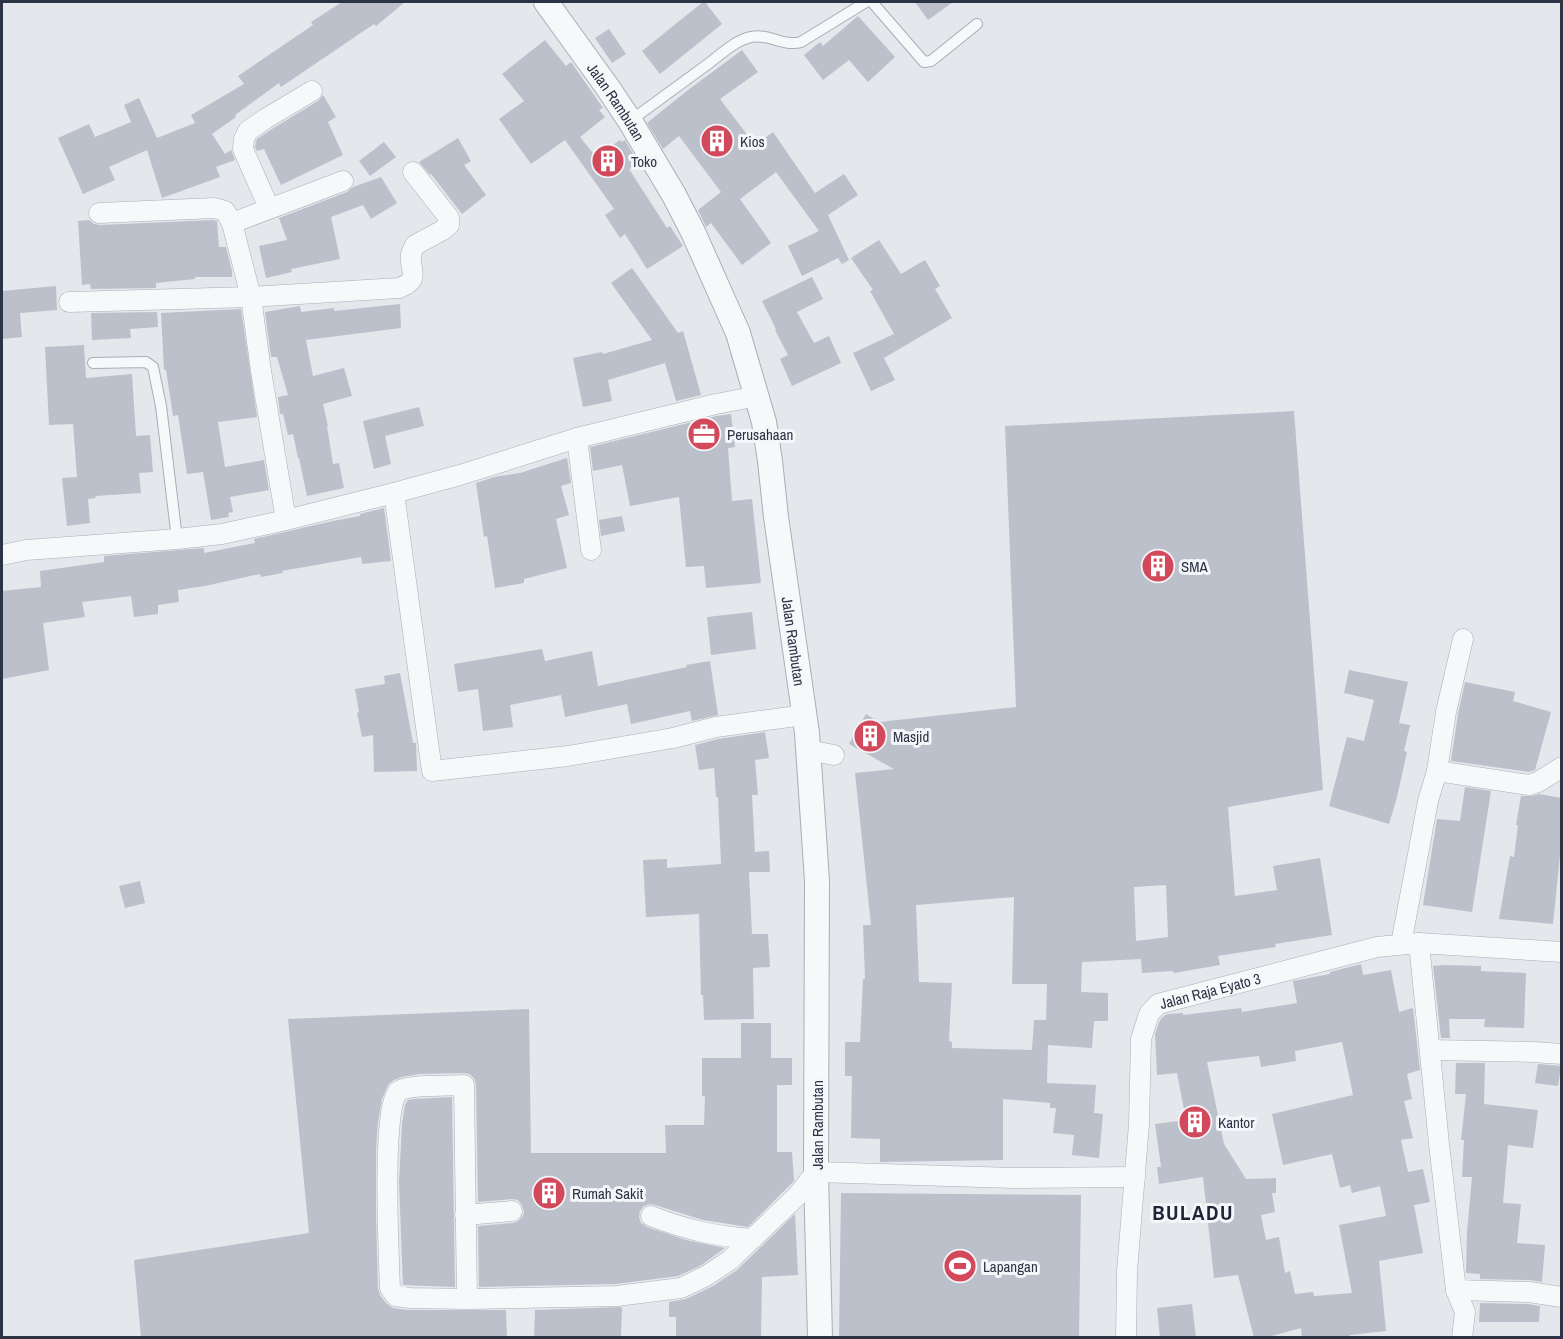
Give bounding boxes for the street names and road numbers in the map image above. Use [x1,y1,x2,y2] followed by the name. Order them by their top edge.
[583,58,650,145] street label: Jalan Rambutan
[777,595,811,687] street label: Jalan Rambutan
[1157,967,1263,1014] street label: Jalan Raja Eyato 3
[807,1080,828,1170] street label: Jalan Rambutan

